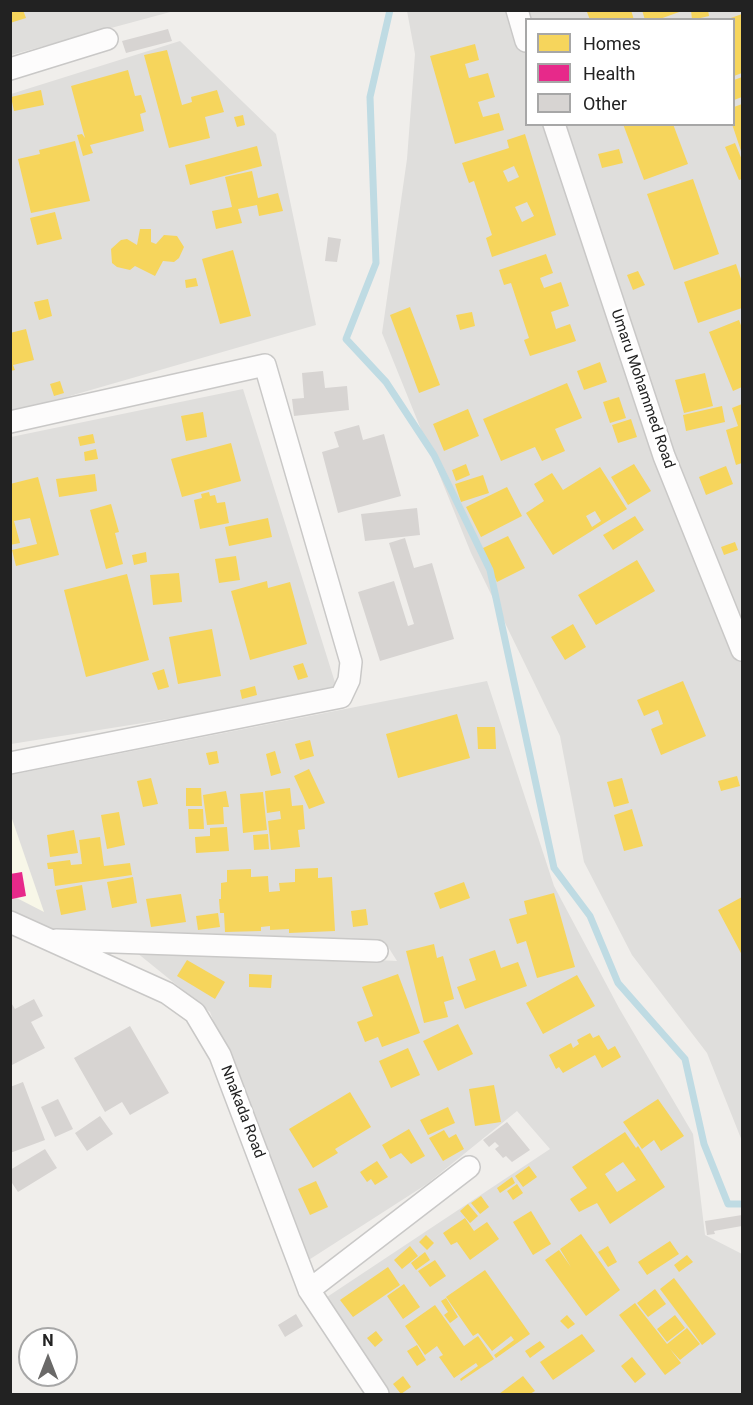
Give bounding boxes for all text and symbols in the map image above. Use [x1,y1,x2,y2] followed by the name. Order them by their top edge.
[525,18,735,126] legend
[583,33,641,54] text: Homes
[583,63,635,84] text: Health
[583,93,627,114] text: Other
[606,307,678,471] street label: Umaru Mohammed Road
[216,1063,268,1161] street label: Nnakada Road
[18,1327,78,1387] north arrow
[42,1331,54,1350] text: N

